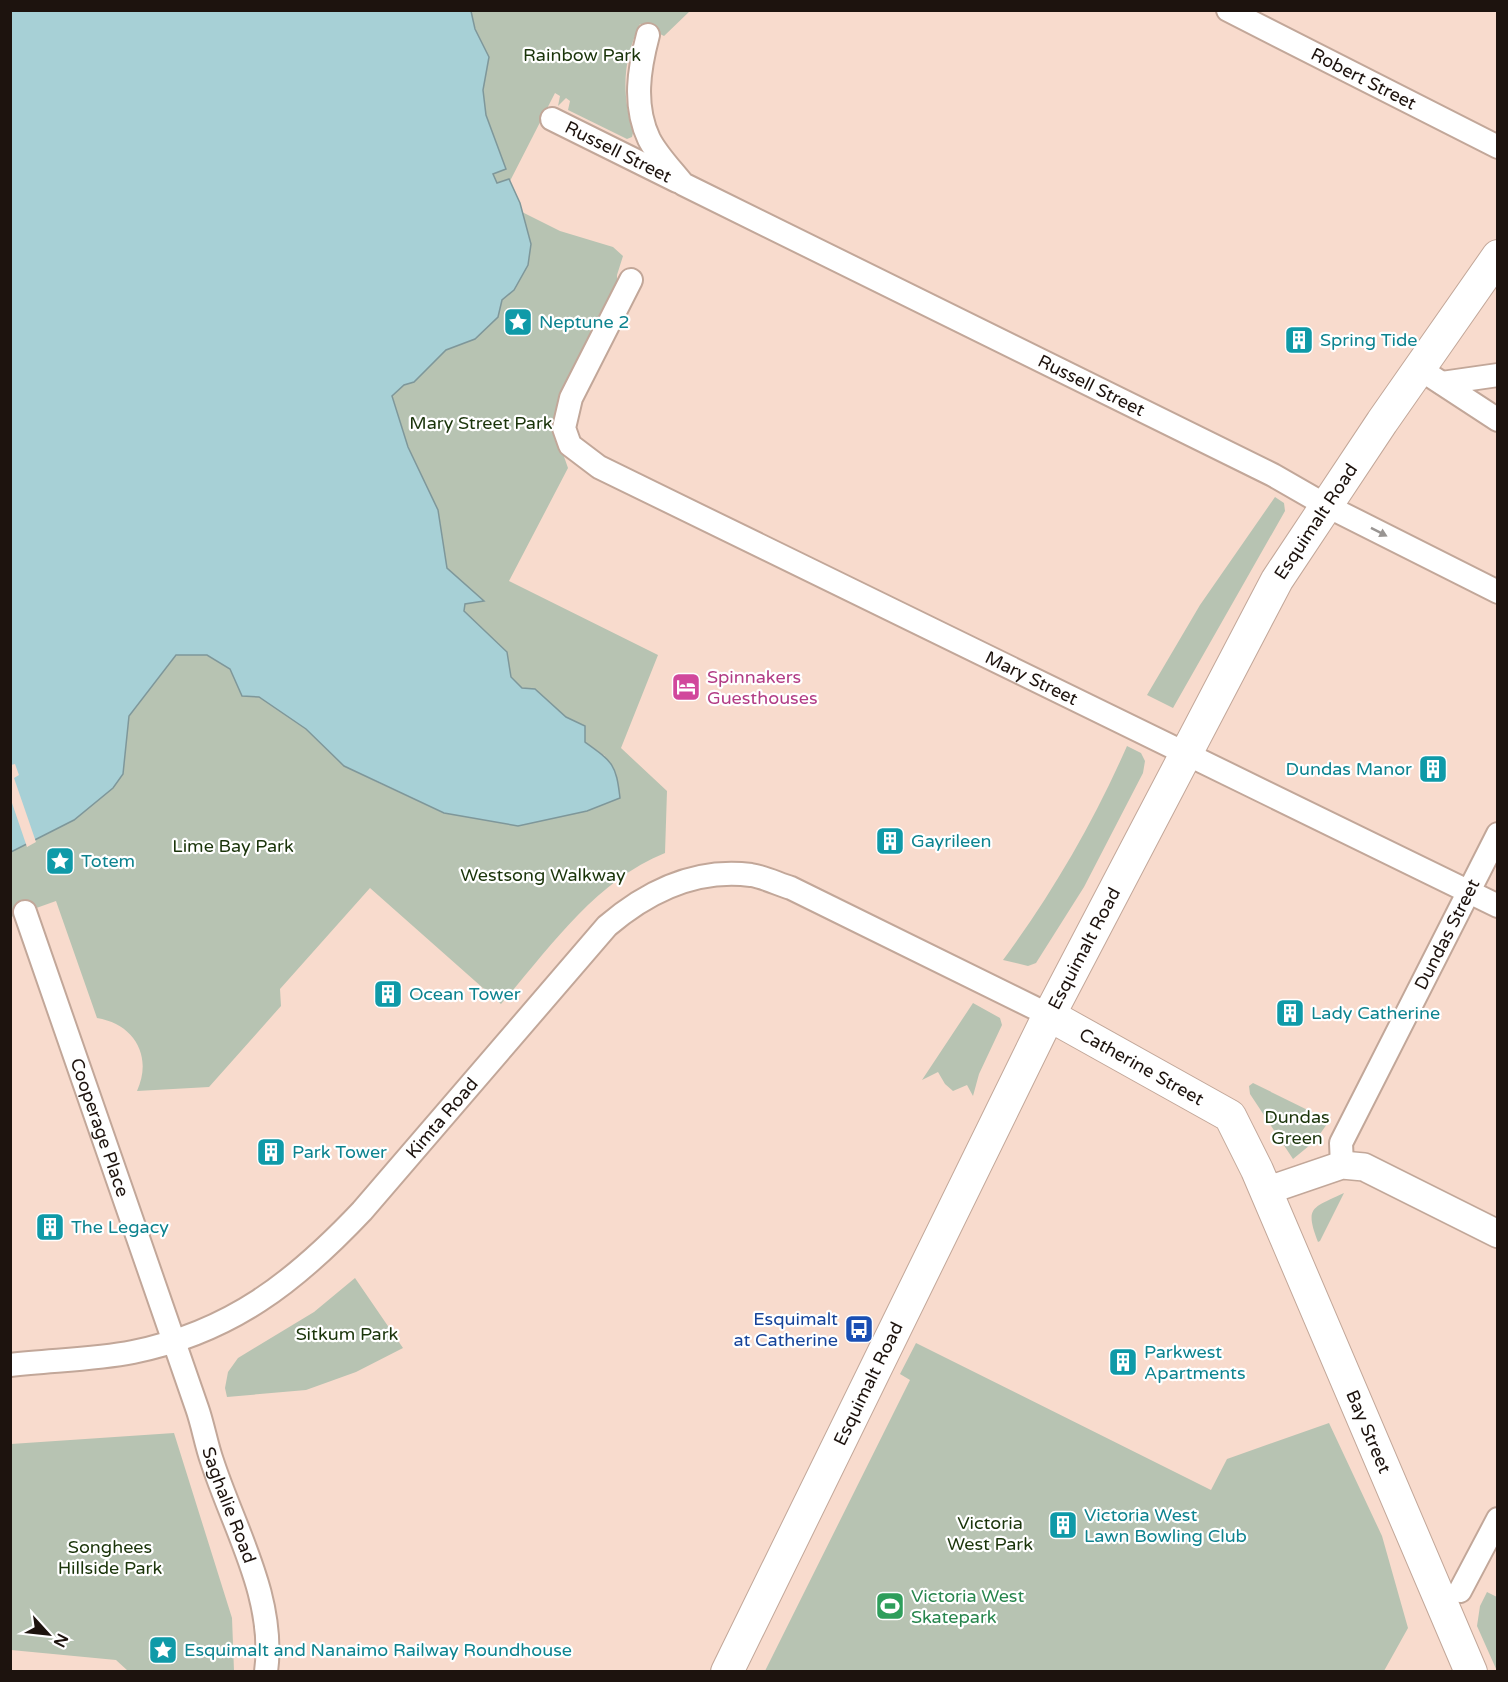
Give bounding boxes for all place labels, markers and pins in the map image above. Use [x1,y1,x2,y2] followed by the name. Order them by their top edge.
[502,306,534,338] place icon: Neptune 2
[539,311,630,333] place label: Neptune 2
[1283,324,1315,356] building icon: Spring Tide
[1320,329,1418,351] place label: Spring Tide
[707,666,818,709] place label: Spinnakers Guesthouses
[670,671,702,703] hotel icon: Spinnakers Guesthouses
[1417,753,1449,785] building icon: Dundas Manor
[1286,758,1412,780] place label: Dundas Manor
[874,825,906,857] building icon: Gayrileen
[911,830,991,852] place label: Gayrileen
[44,845,76,877] place icon: Totem
[81,850,135,872] place label: Totem
[372,978,404,1010] building icon: Ocean Tower
[409,983,521,1005] place label: Ocean Tower
[1274,997,1306,1029] building icon: Lady Catherine
[1311,1002,1440,1024] place label: Lady Catherine
[255,1136,287,1168] building icon: Park Tower
[292,1141,387,1163] place label: Park Tower
[34,1211,66,1243] building icon: The Legacy
[71,1216,169,1238] place label: The Legacy
[734,1308,838,1351] place label: Esquimalt at Catherine
[843,1313,875,1345] bus stop icon: Esquimalt at Catherine
[1144,1341,1246,1384] place label: Parkwest Apartments
[1107,1346,1139,1378] building icon: Parkwest Apartments
[1084,1504,1247,1547] place label: Victoria West Lawn Bowling Club
[1047,1509,1079,1541] building icon: Victoria West Lawn Bowling Club
[911,1585,1024,1628] place label: Victoria West Skatepark
[874,1590,906,1622] sports icon: Victoria West Skatepark
[147,1634,179,1666] place icon: Esquimalt and Nanaimo Railway Roundhouse
[184,1639,572,1661] place label: Esquimalt and Nanaimo Railway Roundhouse

